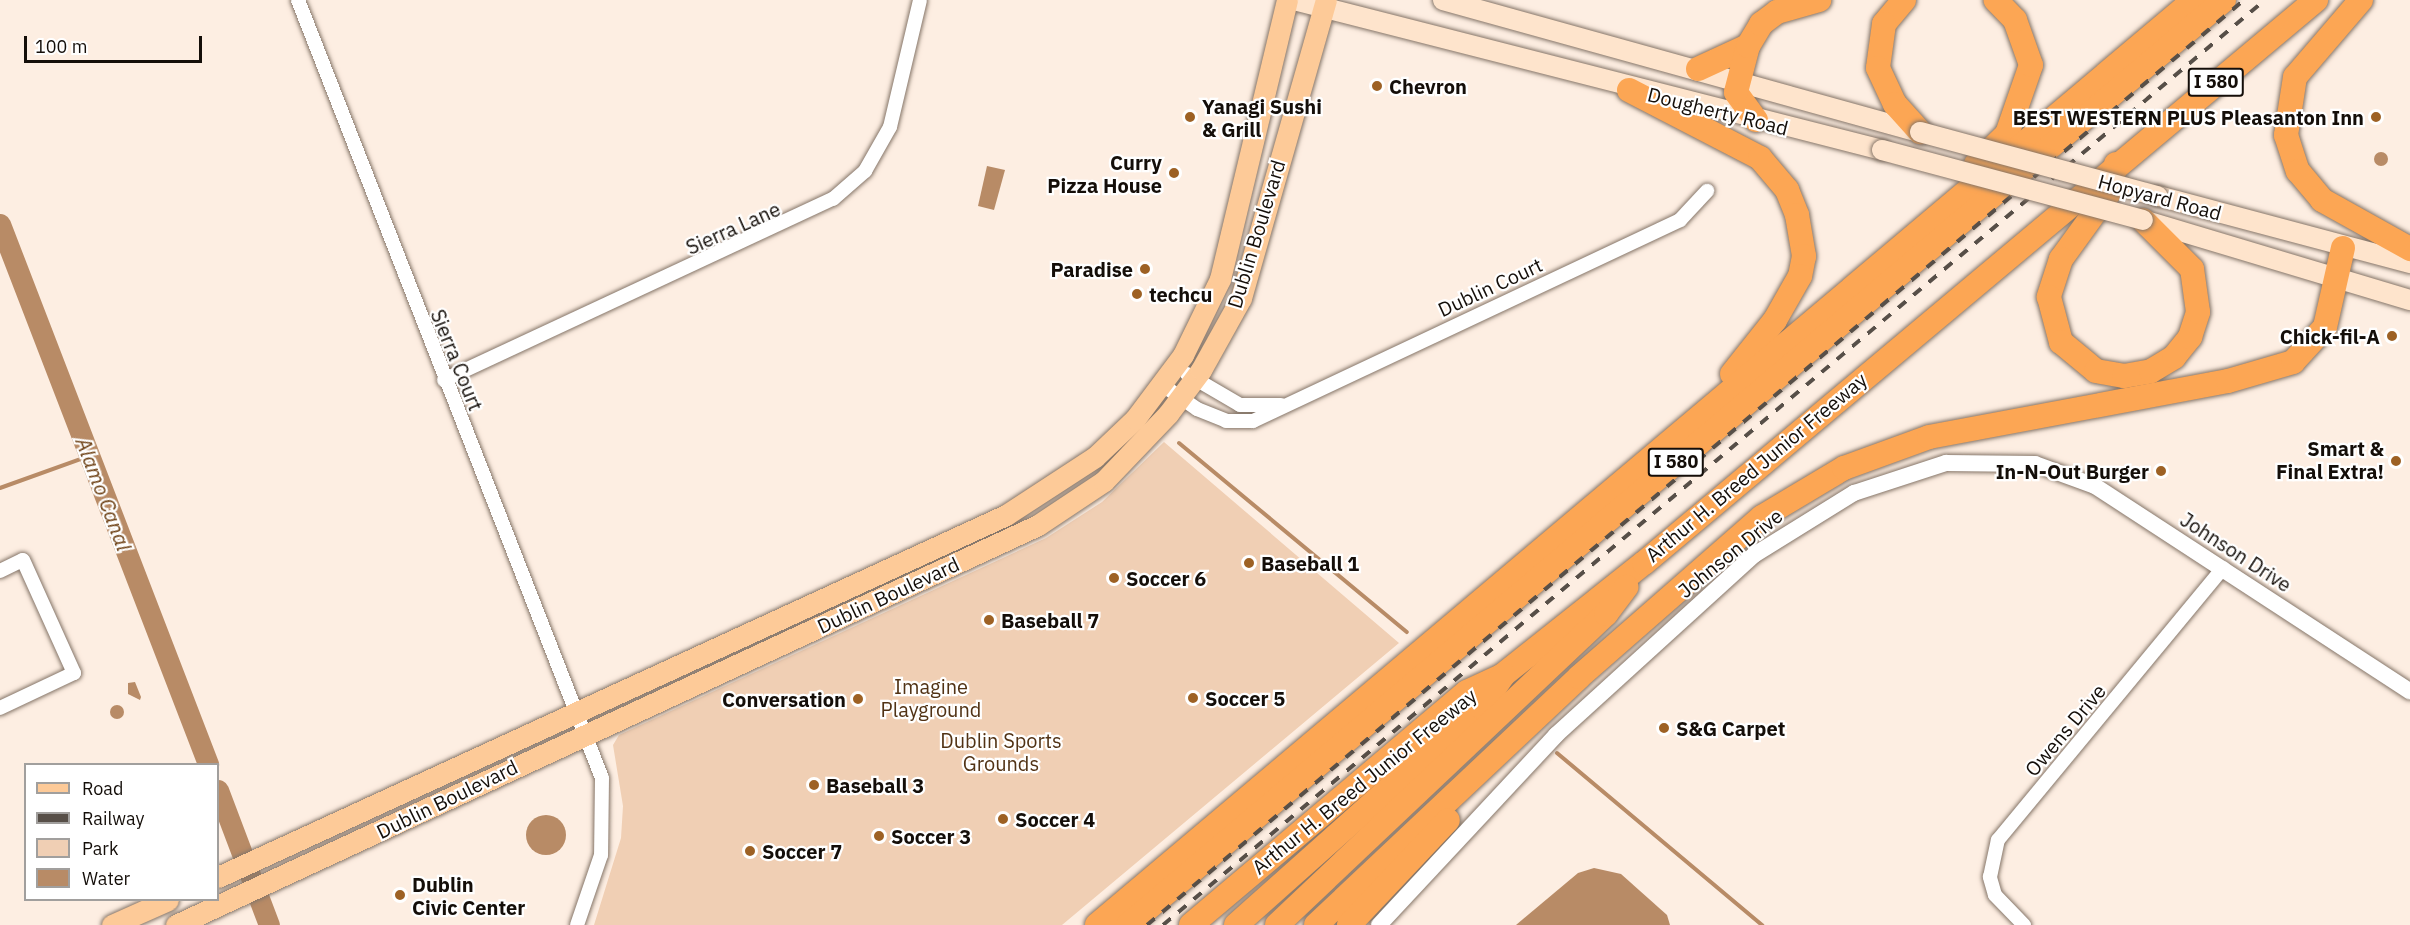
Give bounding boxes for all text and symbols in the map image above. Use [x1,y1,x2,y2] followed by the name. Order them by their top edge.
[27,24,206,62] scale bar
[35,35,87,58] text: 100 m
[2188,67,2244,97] road number: I 580
[1389,74,1467,98] place label: Chevron
[1370,79,1384,93] marker: Chevron
[1645,82,1791,140] street label: Dougherty Road
[1202,94,1322,141] place label: Yanagi Sushi & Grill
[2013,105,2364,129] place label: BEST WESTERN PLUS Pleasanton Inn
[1183,110,1197,124] marker: Yanagi Sushi & Grill
[2369,110,2383,124] marker: BEST WESTERN PLUS Pleasanton Inn
[1047,150,1162,197] place label: Curry Pizza House
[1222,157,1290,311] street label: Dublin Boulevard
[1167,166,1181,180] marker: Curry Pizza House
[2096,169,2224,225] street label: Hopyard Road
[682,197,784,259] street label: Sierra Lane
[1434,252,1546,322] street label: Dublin Court
[1050,257,1133,281] place label: Paradise
[1138,262,1152,276] marker: Paradise
[1149,282,1212,306] place label: techcu
[1130,287,1144,301] marker: techcu
[426,306,488,414] street label: Sierra Court
[2280,324,2380,348] place label: Chick-fil-A
[2385,329,2399,343] marker: Chick-fil-A
[1640,367,1872,567] street label: Arthur H. Breed Junior Freeway
[71,434,137,554] water label: Alamo Canal
[2276,437,2384,484] place label: Smart & Final Extra!
[1648,447,1704,477] road number: I 580
[2389,454,2403,468] marker: Smart & Final Extra!
[1996,459,2149,483] place label: In-N-Out Burger
[2154,464,2168,478] marker: In-N-Out Burger
[1673,504,1787,602] street label: Johnson Drive
[2176,507,2296,597] street label: Johnson Drive
[1261,551,1359,575] place label: Baseball 1
[813,552,963,638] street label: Dublin Boulevard
[1242,556,1256,570] marker: Baseball 1
[1126,566,1206,590] place label: Soccer 6
[1107,571,1121,585] marker: Soccer 6
[1001,608,1099,632] place label: Baseball 7
[982,613,996,627] marker: Baseball 7
[881,675,981,722] park label: Imagine Playground
[2020,679,2110,781] street label: Owens Drive
[1247,683,1481,879] street label: Arthur H. Breed Junior Freeway
[1205,686,1285,710] place label: Soccer 5
[722,687,846,711] place label: Conversation
[1186,691,1200,705] marker: Soccer 5
[851,692,865,706] marker: Conversation
[1676,716,1785,740] place label: S&G Carpet
[1657,721,1671,735] marker: S&G Carpet
[940,728,1062,775] park label: Dublin Sports Grounds
[373,754,521,844] street label: Dublin Boulevard
[24,763,219,901] legend
[826,773,924,797] place label: Baseball 3
[82,777,123,800] text: Road
[807,778,821,792] marker: Baseball 3
[82,807,144,830] text: Railway
[1015,807,1095,831] place label: Soccer 4
[996,812,1010,826] marker: Soccer 4
[891,824,971,848] place label: Soccer 3
[872,829,886,843] marker: Soccer 3
[82,837,118,860] text: Park
[762,839,842,863] place label: Soccer 7
[743,844,757,858] marker: Soccer 7
[82,867,130,890] text: Water
[412,872,525,919] place label: Dublin Civic Center
[393,888,407,902] marker: Dublin Civic Center

